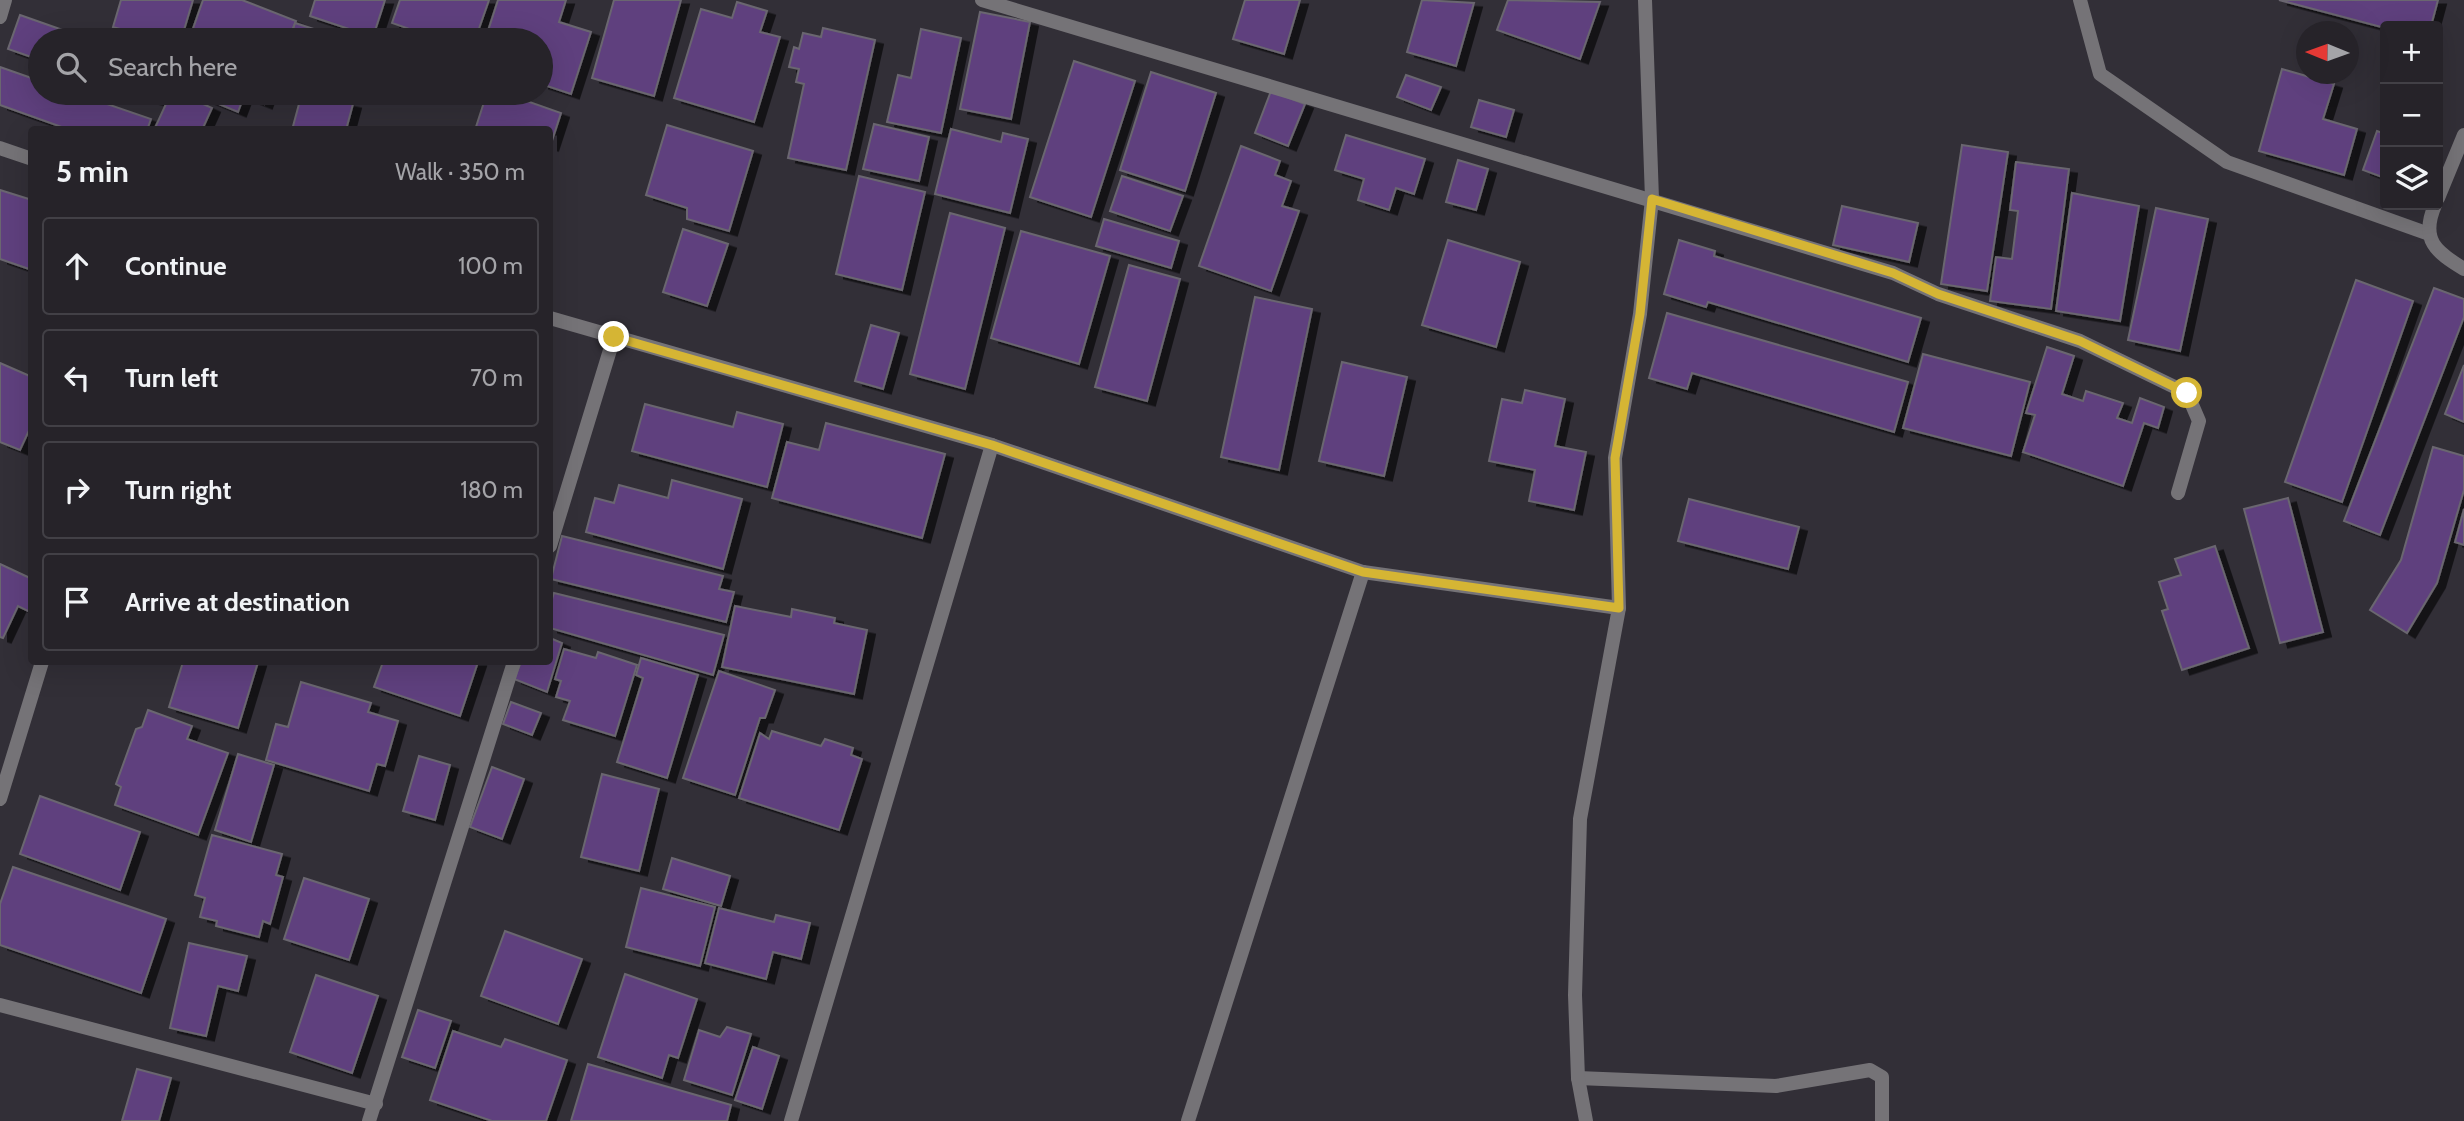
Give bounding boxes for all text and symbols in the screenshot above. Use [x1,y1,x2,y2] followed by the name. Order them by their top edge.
[2296,21,2359,84] north arrow
[2380,21,2443,210] map controls
[2380,21,2443,84] button: +
[28,28,553,105] search box
[52,48,90,86] icon: search
[108,51,237,83] text: Search here
[2380,84,2443,147] button: −
[2380,147,2443,210] button: layers
[56,153,129,190] text: 5 min
[395,158,525,186] text: Walk · 350 m
[58,247,96,285] icon: ahead
[125,250,227,282] text: Continue
[458,252,523,280] text: 100 m
[598,321,629,352] route end
[58,359,96,397] icon: left
[125,362,218,394] text: Turn left
[470,364,523,392] text: 70 m
[2171,377,2202,408] route start
[58,471,96,509] icon: right
[125,474,231,506] text: Turn right
[460,476,523,504] text: 180 m
[58,583,96,621] icon: arrive
[125,586,350,618] text: Arrive at destination

